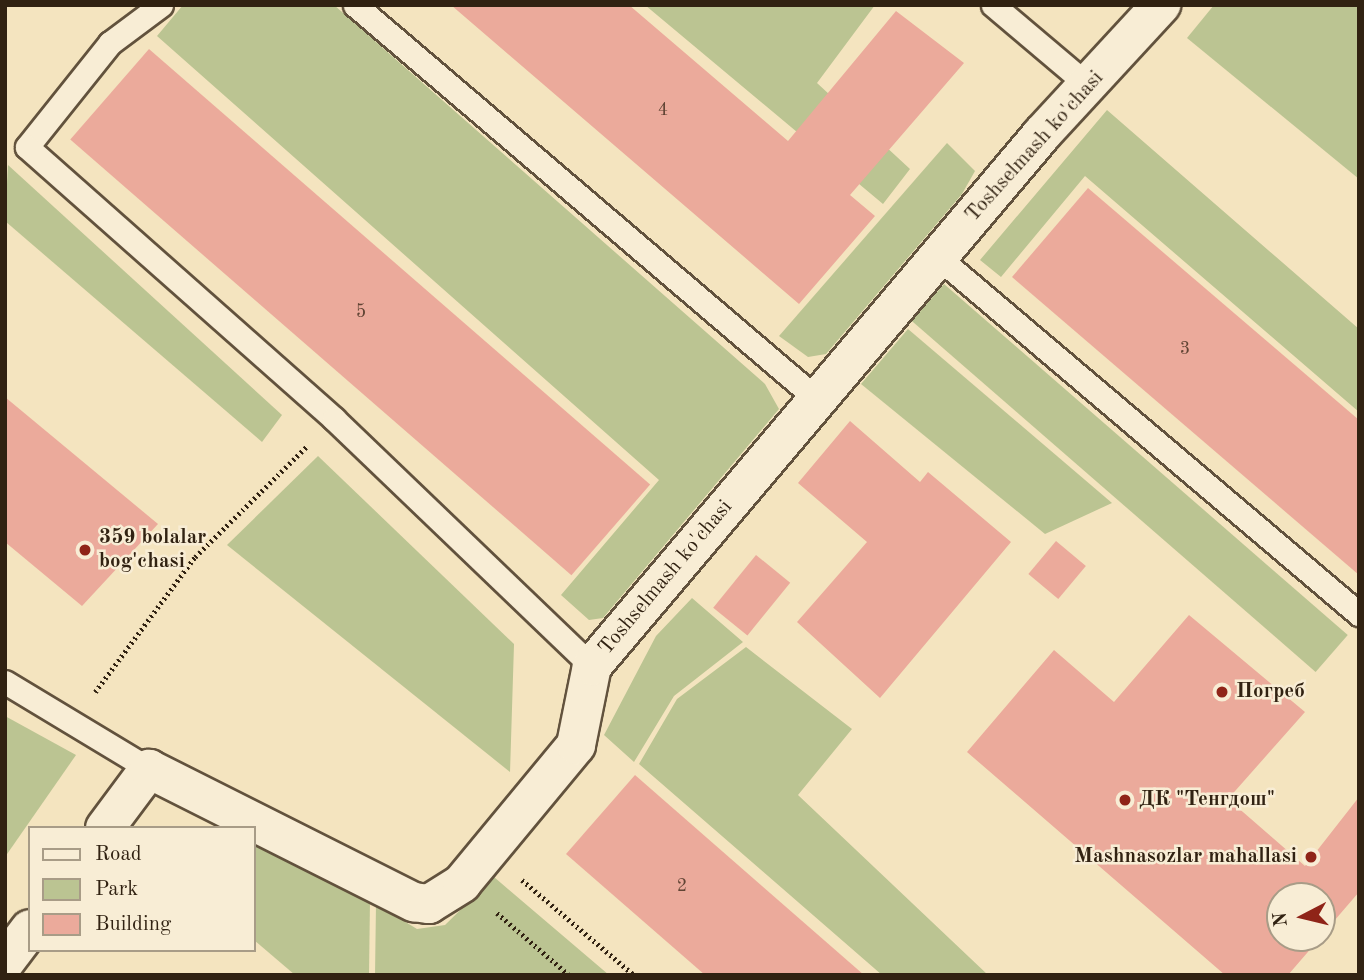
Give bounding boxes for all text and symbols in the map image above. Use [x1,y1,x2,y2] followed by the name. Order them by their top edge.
[961,66,1109,228] street label: Toshselmash ko'chasi
[658,99,668,121] house number: 4
[356,301,366,323] house number: 5
[1180,338,1190,360] house number: 3
[594,495,738,661] street label: Toshselmash ko'chasi
[99,525,206,575] place label: 359 bolalar bog'chasi
[77,542,93,558] marker: 359 bolalar bog'chasi
[1236,679,1305,705] place label: Погреб
[1214,684,1230,700] marker: Погреб
[1139,787,1275,813] place label: ДК "Тенгдош"
[1117,792,1133,808] marker: ДК "Тенгдош"
[28,826,256,952] legend
[95,844,142,865] text: Road
[1074,844,1297,870] place label: Mashnasozlar mahallasi
[1303,849,1319,865] marker: Mashnasozlar mahallasi
[677,875,687,897] house number: 2
[95,879,138,900] text: Park
[1266,882,1336,952] north arrow
[1271,911,1292,928] text: N
[95,914,171,935] text: Building

